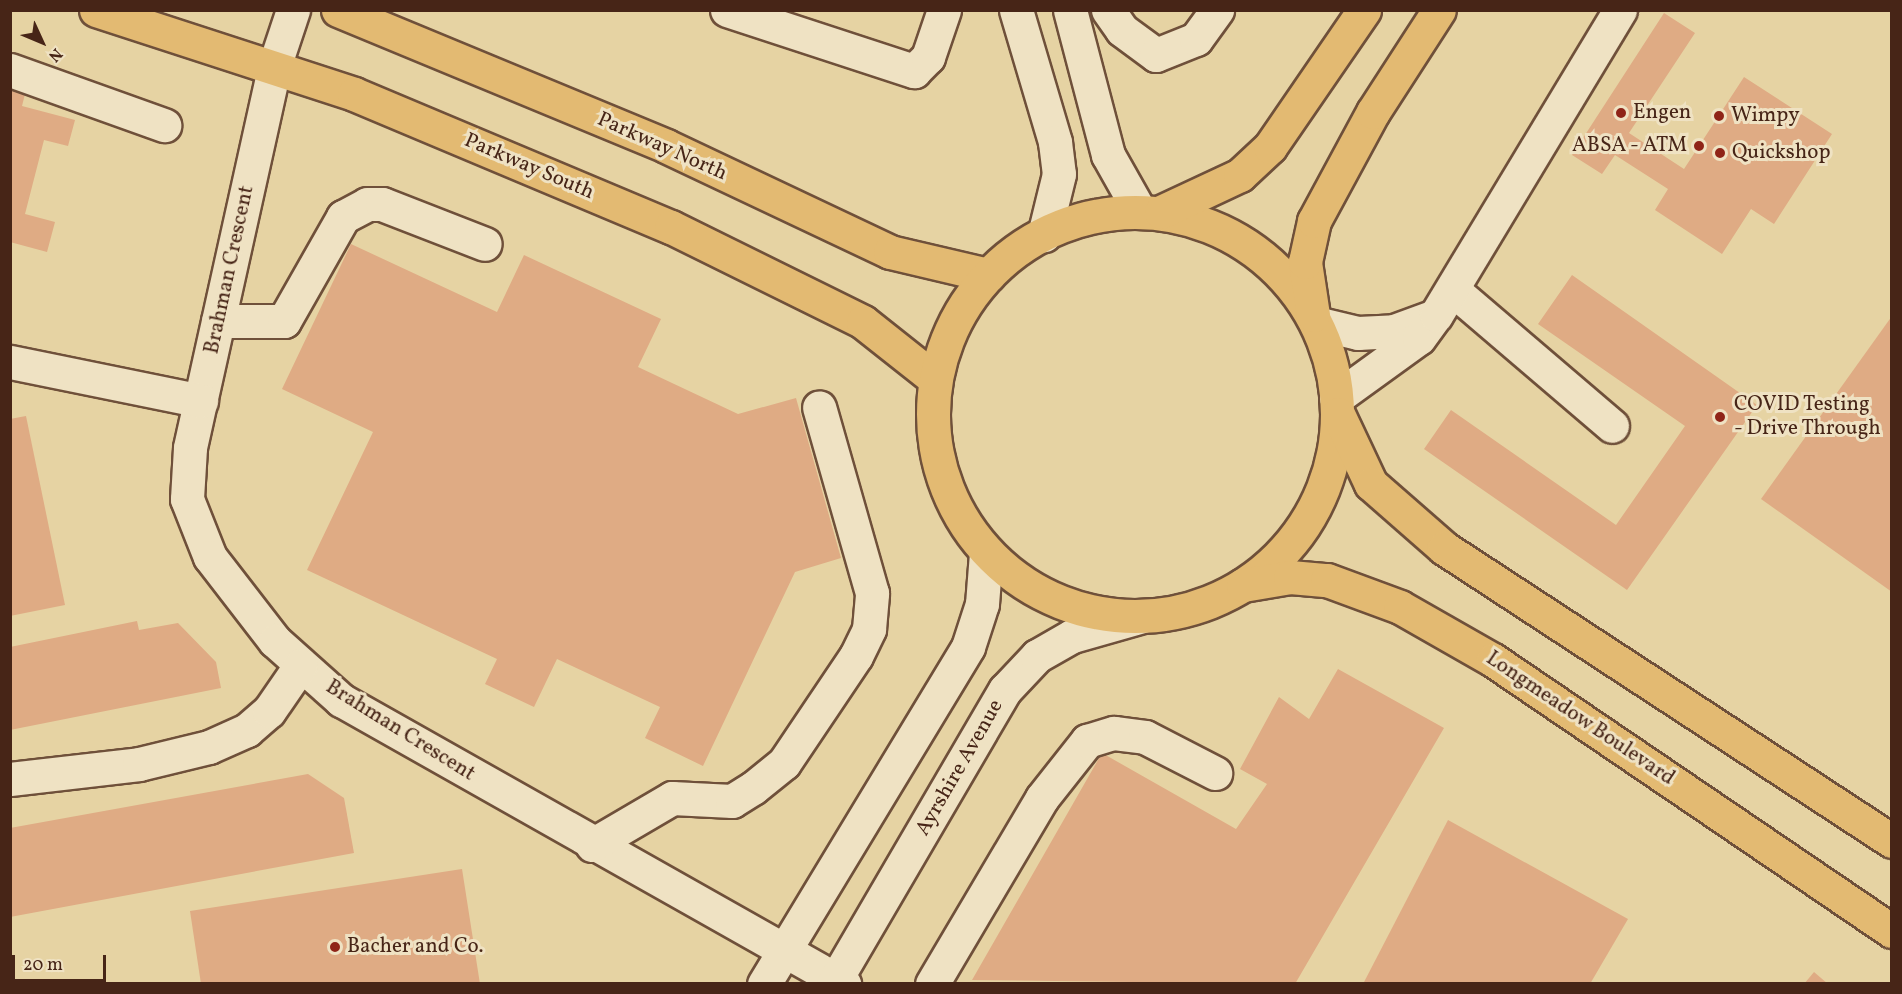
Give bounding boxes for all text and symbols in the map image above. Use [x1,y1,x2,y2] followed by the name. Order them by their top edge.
[12,12,72,72] north arrow
[43,43,67,66] text: N
[1633,100,1691,126] place label: Engen
[1731,103,1800,129] place label: Wimpy
[1614,106,1628,120] marker: Engen
[593,107,731,187] street label: Parkway North
[1712,109,1726,123] marker: Wimpy
[460,128,598,206] street label: Parkway South
[1571,133,1687,159] place label: ABSA - ATM
[1692,139,1706,153] marker: ABSA - ATM
[1732,140,1831,166] place label: Quickshop
[1713,146,1727,160] marker: Quickshop
[200,184,260,356] street label: Brahman Crescent
[1734,392,1882,442] place label: COVID Testing - Drive Through
[1711,408,1729,426] marker: COVID Testing - Drive Through
[1481,646,1679,792] street label: Longmeadow Boulevard
[321,675,479,787] street label: Brahman Crescent
[911,695,1009,841] street label: Ayrshire Avenue
[347,934,484,960] place label: Bacher and Co.
[328,940,342,954] marker: Bacher and Co.
[15,943,110,981] scale bar
[23,953,63,978] text: 20 m

